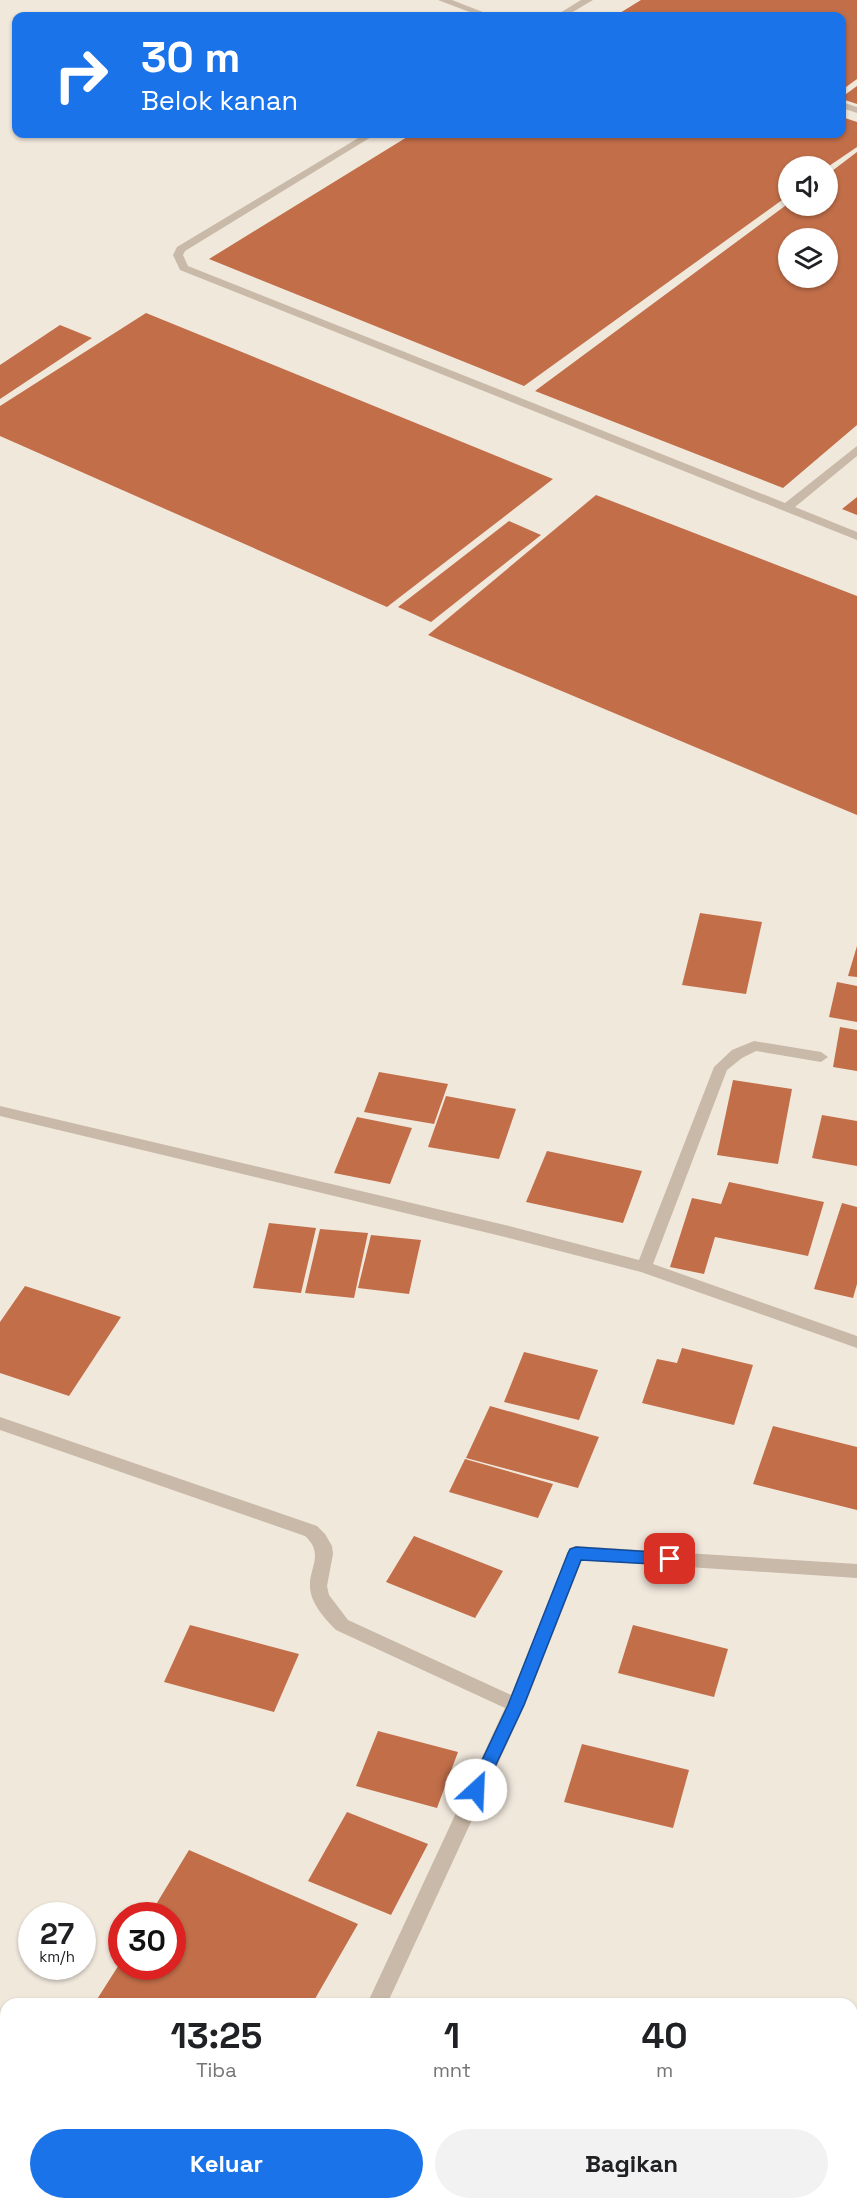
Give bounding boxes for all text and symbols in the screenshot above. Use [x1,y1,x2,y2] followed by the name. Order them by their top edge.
[141,31,240,84] text: 30 m
[42,36,120,114] icon: right
[141,83,298,118] text: Belok kanan
[778,156,838,288] map controls
[778,156,838,216] button: sound
[778,228,838,288] button: layers
[644,1533,695,1584] pin
[653,1542,686,1575] icon: arrive
[444,1758,508,1822] position arrow
[108,1902,186,1980] speed limit sign: 30
[40,1914,74,1953] text: 27
[39,1947,75,1966] text: km/h
[170,2013,262,2059] text: 13:25
[444,2013,460,2059] text: 1
[641,2013,688,2059] text: 40
[196,2057,237,2083] text: Tiba
[433,2057,471,2083] text: mnt
[656,2057,673,2083] text: m
[30,2129,423,2198] button: Keluar
[435,2129,828,2198] button: Bagikan

